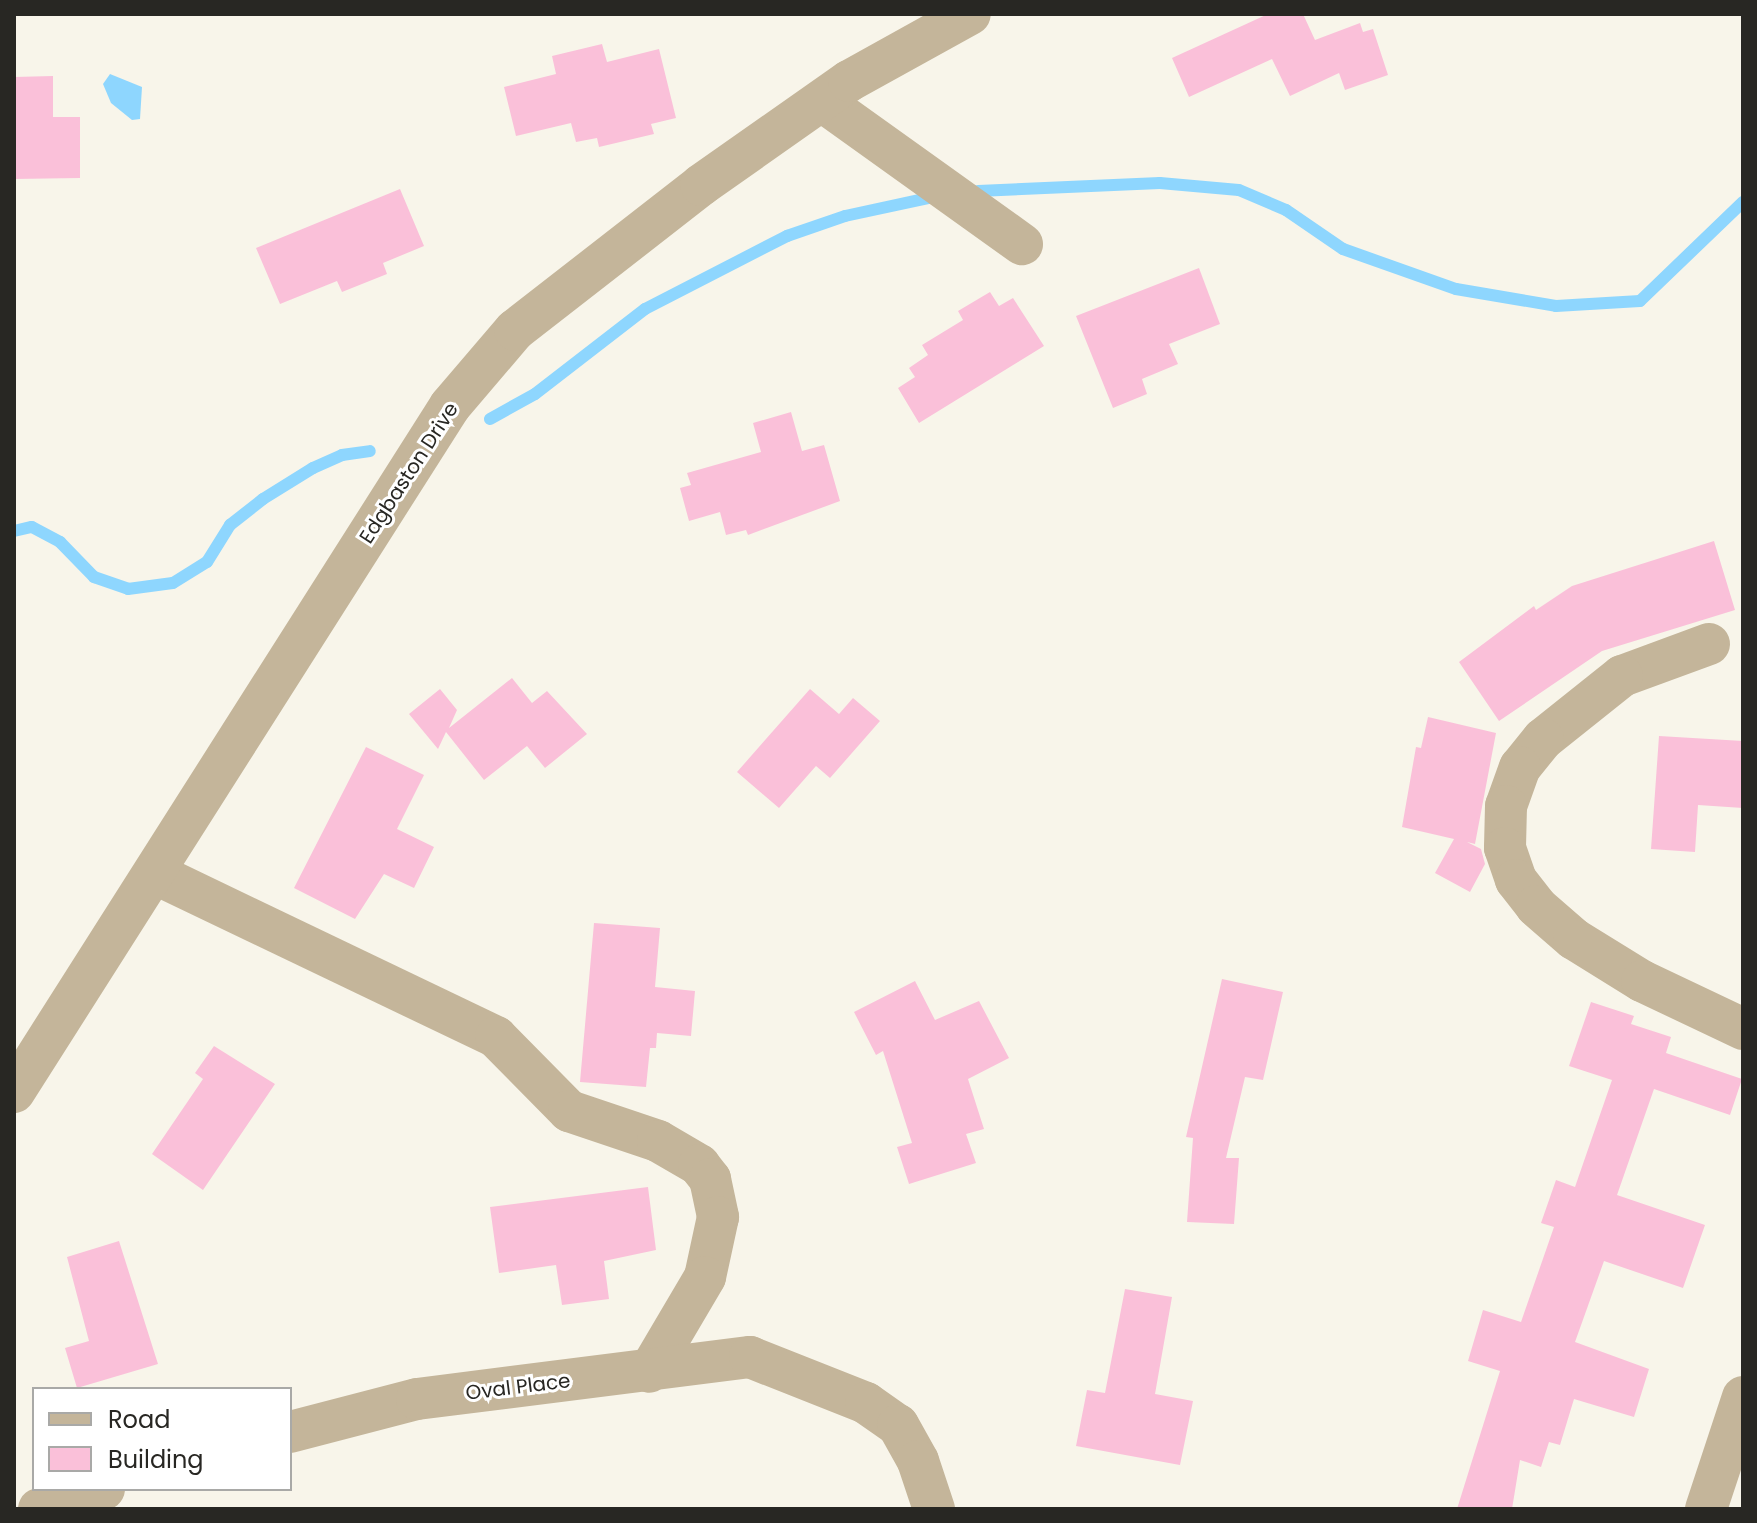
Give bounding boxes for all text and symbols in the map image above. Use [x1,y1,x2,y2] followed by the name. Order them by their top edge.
[355,398,463,548] street label: Edgbaston Drive
[464,1369,572,1405] street label: Oval Place
[32,1387,292,1491] legend
[108,1403,170,1436] text: Road
[108,1443,204,1476] text: Building

